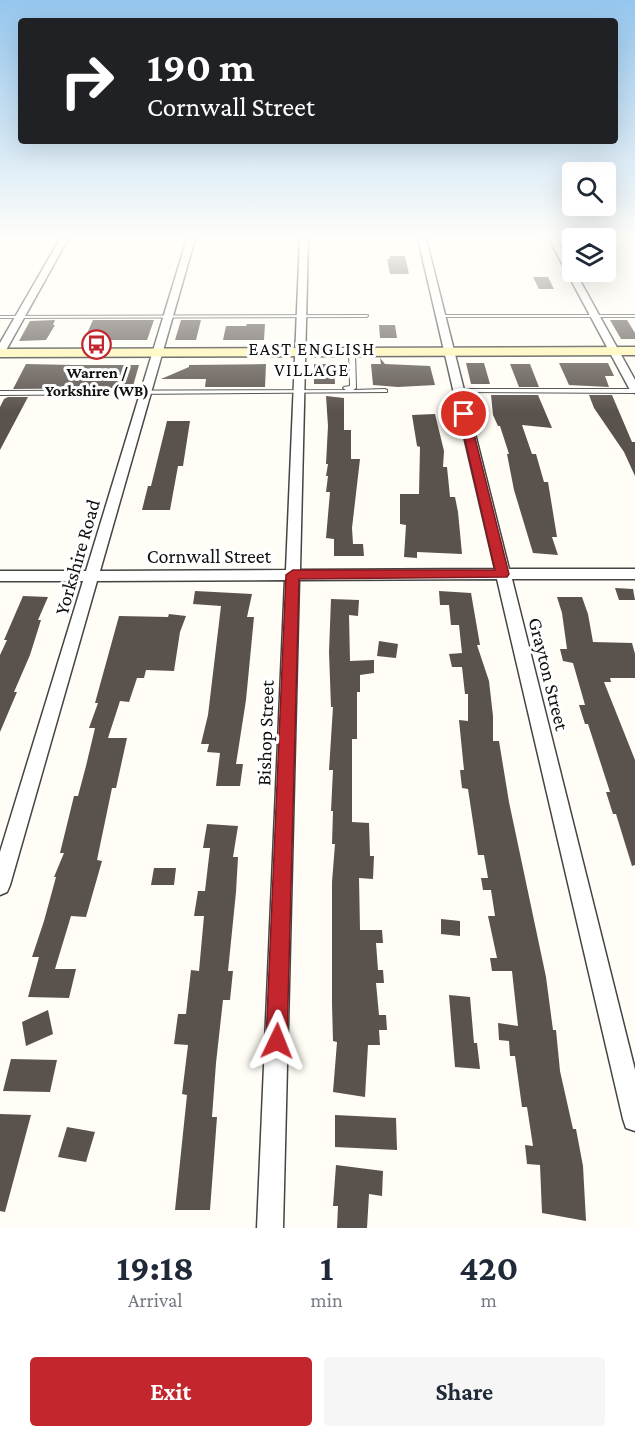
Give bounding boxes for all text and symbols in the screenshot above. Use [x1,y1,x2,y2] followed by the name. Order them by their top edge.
[48,42,126,120] icon: right
[147,43,255,90] text: 190 m
[147,92,315,122] text: Cornwall Street
[562,162,616,282] map controls
[562,162,616,216] button: search
[562,228,616,282] button: layers
[81,328,113,360] bus stop icon: Warren / Yorkshire (WB)
[248,339,376,380] district label: EAST ENGLISH VILLAGE
[45,364,149,400] place label: Warren / Yorkshire (WB)
[438,388,489,439] pin
[447,397,480,430] icon: arrive
[50,496,104,617] street label: Yorkshire Road
[147,545,272,567] street label: Cornwall Street
[523,615,574,733] street label: Grayton Street
[252,679,279,786] street label: Bishop Street
[245,1009,309,1073] position arrow
[117,1248,194,1288] text: 19:18
[320,1248,333,1288] text: 1
[459,1248,518,1288] text: 420
[128,1289,183,1311] text: Arrival
[311,1289,343,1311] text: min
[481,1289,497,1311] text: m
[30,1357,312,1426] button: Exit
[324,1357,605,1426] button: Share

